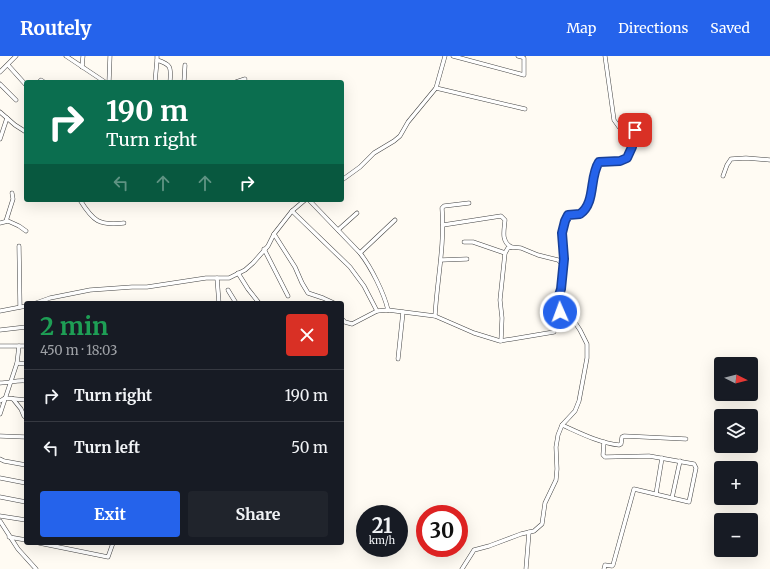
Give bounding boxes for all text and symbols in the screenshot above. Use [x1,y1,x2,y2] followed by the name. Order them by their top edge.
[20,16,92,40] text: Routely
[566,19,596,37] text: Map
[618,19,688,37] text: Directions
[710,19,750,37] text: Saved
[106,93,188,129] text: 190 m
[40,96,92,148] icon: right
[618,113,652,147] pin
[624,119,646,141] icon: arrive
[106,128,197,151] text: Turn right
[110,172,132,194] icon: left
[152,172,174,194] icon: ahead
[194,172,216,194] icon: ahead
[236,172,258,194] icon: right
[539,291,581,333] position arrow
[40,311,108,342] text: 2 min
[286,314,328,356] button: close
[40,342,117,359] text: 450 m · 18:03
[714,357,758,401] north arrow
[714,357,758,557] map controls
[40,385,62,407] icon: right
[74,386,152,405] text: Turn right
[285,386,328,405] text: 190 m
[714,409,758,453] button: layers
[40,437,62,459] icon: left
[74,438,140,457] text: Turn left
[291,438,328,457] text: 50 m
[714,461,758,505] button: +
[40,491,180,537] button: Exit
[188,491,328,537] button: Share
[416,505,468,557] speed limit sign: 30
[372,513,392,538] text: 21
[714,513,758,557] button: −
[369,534,395,547] text: km/h

